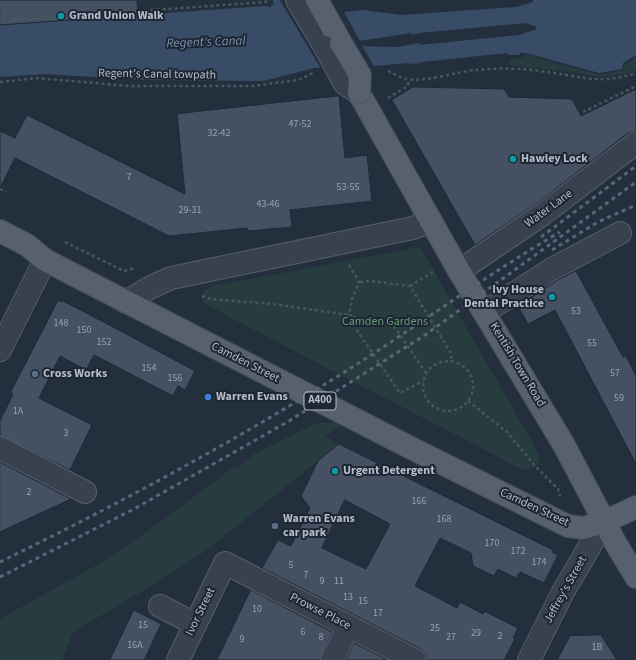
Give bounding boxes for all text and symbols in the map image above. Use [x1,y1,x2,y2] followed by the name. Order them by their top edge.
[69,9,164,23] place label: Grand Union Walk
[56,11,66,21] marker: Grand Union Walk
[166,34,246,52] water label: Regent's Canal
[98,67,216,83] street label: Regent's Canal towpath
[289,119,311,131] house number: 47-52
[208,128,230,140] house number: 32-42
[521,152,588,166] place label: Hawley Lock
[508,154,518,164] marker: Hawley Lock
[127,172,131,184] house number: 7
[337,182,359,194] house number: 53-55
[522,187,576,231] street label: Water Lane
[257,199,279,211] house number: 43-46
[179,205,201,217] house number: 29-31
[464,283,544,311] place label: Ivy House Dental Practice
[547,292,557,302] marker: Ivy House Dental Practice
[571,306,581,318] house number: 53
[342,315,428,329] park label: Camden Gardens
[54,318,68,330] house number: 148
[486,320,548,410] street label: Kentish Town Road
[77,325,91,337] house number: 150
[97,337,111,349] house number: 152
[587,338,597,350] house number: 55
[209,340,281,386] street label: Camden Street
[142,363,156,375] house number: 154
[43,367,107,381] place label: Cross Works
[610,368,620,380] house number: 57
[30,369,40,379] marker: Cross Works
[168,373,182,385] house number: 156
[216,390,288,404] place label: Warren Evans
[203,392,213,402] marker: Warren Evans
[304,392,336,410] road number: A400
[614,393,624,405] house number: 59
[13,406,23,418] house number: 1A
[64,428,68,440] house number: 3
[343,464,435,478] place label: Urgent Detergent
[330,466,340,476] marker: Urgent Detergent
[497,486,571,530] street label: Camden Street
[27,487,31,499] house number: 2
[412,496,426,508] house number: 166
[283,512,355,540] place label: Warren Evans car park
[437,514,451,526] house number: 168
[270,521,280,531] marker: Warren Evans car park
[485,538,499,550] house number: 170
[511,546,525,558] house number: 172
[542,554,590,626] street label: Jeffrey's Street
[532,557,546,569] house number: 174
[289,560,293,572] house number: 5
[304,570,308,582] house number: 7
[320,576,324,588] house number: 9
[334,576,344,588] house number: 11
[183,586,219,638] street label: Ivor Street
[287,591,353,633] street label: Prowse Place
[343,592,353,604] house number: 13
[358,596,368,608] house number: 15
[252,604,262,616] house number: 10
[373,608,383,620] house number: 17
[138,620,148,632] house number: 15
[430,623,440,635] house number: 25
[301,627,305,639] house number: 6
[471,628,481,640] house number: 29
[498,631,502,643] house number: 2
[319,632,323,644] house number: 8
[446,632,456,644] house number: 27
[240,634,244,646] house number: 9
[127,640,143,652] house number: 16A
[592,642,602,654] house number: 1B

